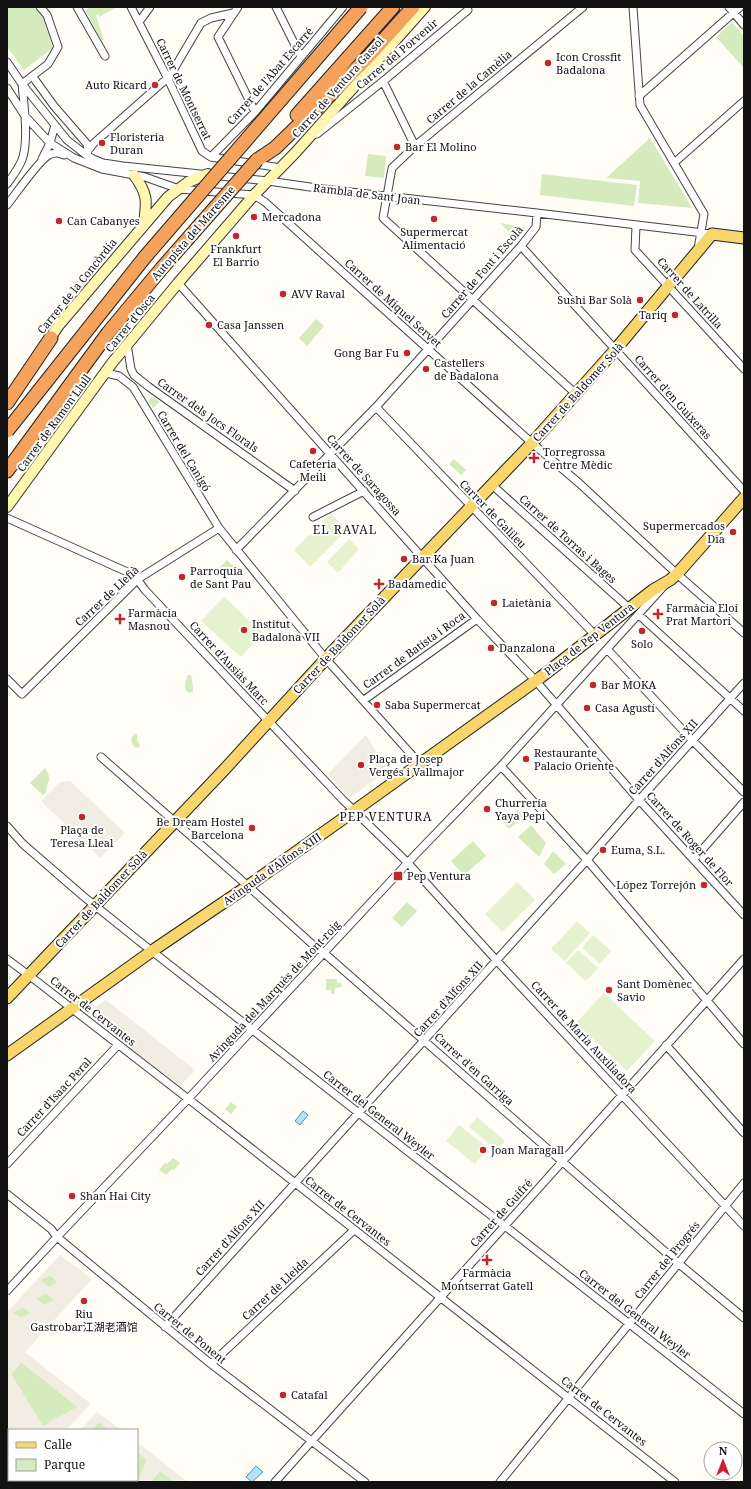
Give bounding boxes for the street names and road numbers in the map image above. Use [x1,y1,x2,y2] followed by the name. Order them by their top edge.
[353,14,441,92] street label: Carrer del Porvenir
[223,24,316,128] street label: Carrer de l'Abat Escarré
[288,33,387,140] street label: Carrer de Ventura Gassol
[153,35,216,142] street label: Carrer de Montserrat
[423,46,515,127] street label: Carrer de la Camèlia
[313,179,422,208] street label: Rambla de Sant Joan
[147,182,238,283] street label: Autopista del Maresme
[437,222,526,321] street label: Carrer de Font i Escolà
[33,235,120,337] street label: Carrer de la Concòrdia
[654,254,727,332] street label: Carrer de Latrilla
[342,255,445,350] street label: Carrer de Miquel Servet
[101,290,158,355] street label: Carrer d'Osca
[529,339,626,445] street label: Carrer de Baldomer Solà
[631,351,715,442] street label: Carrer d'en Guixeras
[13,371,94,474] street label: Carrer de Ramon Llull
[155,374,262,455] street label: Carrer dels Jocs Florals
[154,407,215,494] street label: Carrer del Canigó
[324,431,405,518] street label: Carrer de Saragossa
[457,476,530,551] street label: Carrer de Galileu
[517,491,620,586] street label: Carrer de Torras i Bages
[71,562,142,629] street label: Carrer de Llefià
[289,592,388,697] street label: Carrer de Baldomer Solà
[541,599,637,678] street label: Plaça de Pep Ventura
[360,607,468,692] street label: Carrer de Batista i Roca
[186,617,272,708] street label: Carrer d'Ausiàs Marc
[624,715,701,798] street label: Carrer d'Alfons XII
[644,788,738,890] street label: Carrer de Roger de Flor
[220,829,324,908] street label: Avinguda d'Alfons XIII
[51,846,150,951] street label: Carrer de Baldomer Solà
[204,917,343,1065] street label: Avinguda del Marquès de Mont-roig
[409,957,486,1040] street label: Carrer d'Alfons XII
[47,972,139,1049] street label: Carrer de Cervantes
[528,977,641,1096] street label: Carrer de Maria Auxiliadora
[431,1029,517,1108] street label: Carrer d'en Garriga
[13,1053,95,1140] street label: Carrer d'Isaac Peral
[320,1066,439,1163] street label: Carrer del General Weyler
[302,1172,394,1249] street label: Carrer de Cervantes
[466,1176,535,1250] street label: Carrer de Guifré
[191,1196,268,1279] street label: Carrer d'Alfons XII
[630,1218,703,1302] street label: Carrer del Progrés
[238,1254,311,1323] street label: Carrer de Lleida
[576,1265,695,1362] street label: Carrer del General Weyler
[151,1299,230,1367] street label: Carrer de Ponent
[558,1372,650,1449] street label: Carrer de Cervantes

